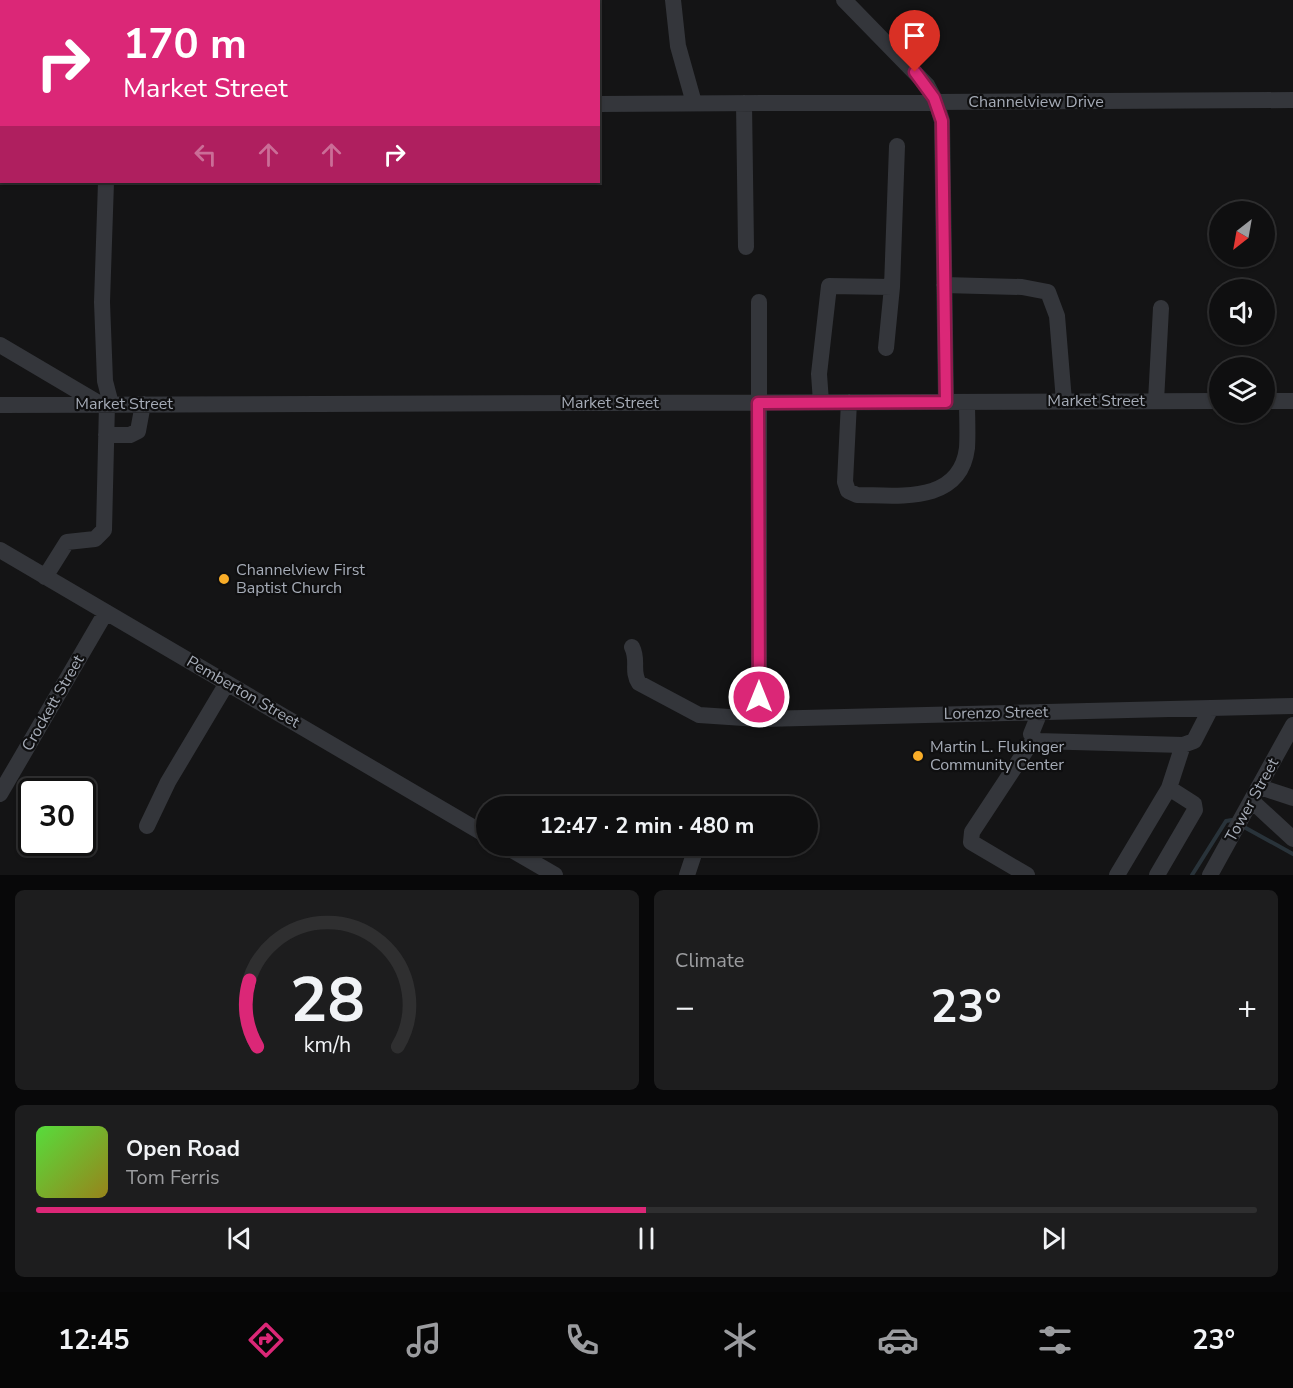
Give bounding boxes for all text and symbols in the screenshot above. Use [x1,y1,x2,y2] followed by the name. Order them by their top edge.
[889,10,940,72] pin
[123,16,247,73] text: 170 m
[898,19,931,52] icon: arrive
[24,24,102,102] icon: right
[123,70,288,107] text: Market Street
[968,91,1104,113] street label: Channelview Drive
[189,138,222,171] icon: left
[252,138,285,171] icon: ahead
[315,138,348,171] icon: ahead
[378,138,411,171] icon: right
[1209,201,1275,267] north arrow
[1209,201,1275,423] map controls
[1209,279,1275,345] button: sound
[1209,357,1275,423] button: layers
[1047,390,1145,412] street label: Market Street
[561,392,659,414] street label: Market Street
[75,393,173,415] street label: Market Street
[236,559,365,599] place label: Channelview First Baptist Church
[217,572,231,586] marker: Channelview First Baptist Church
[17,650,90,755] street label: Crockett Street
[182,651,304,734] street label: Pemberton Street
[727,665,791,729] position arrow
[943,701,1049,725] street label: Lorenzo Street
[930,736,1065,776] place label: Martin L. Flukinger Community Center
[911,749,925,763] marker: Martin L. Flukinger Community Center
[1220,754,1284,846] street label: Tower Street
[18,778,96,856] speed limit sign: 30
[540,811,754,841] text: 12:47 · 2 min · 480 m
[675,947,744,974] text: Climate
[290,958,364,1043] text: 28
[930,977,1002,1038] text: 23°
[675,985,695,1030] text: −
[1237,985,1257,1030] text: +
[303,1030,351,1060] text: km/h
[126,1134,240,1164] text: Open Road
[126,1164,220,1191] text: Tom Ferris
[223,1222,256,1255] icon: previous
[630,1222,663,1255] icon: pause
[1037,1222,1070,1255] icon: next
[245,1319,287,1361] icon: directions
[403,1319,445,1361] icon: music
[561,1319,603,1361] icon: phone
[719,1319,761,1361] icon: climate
[877,1319,919,1361] icon: car
[1034,1319,1076,1361] icon: filters
[58,1322,129,1359] text: 12:45
[1192,1322,1235,1359] text: 23°

